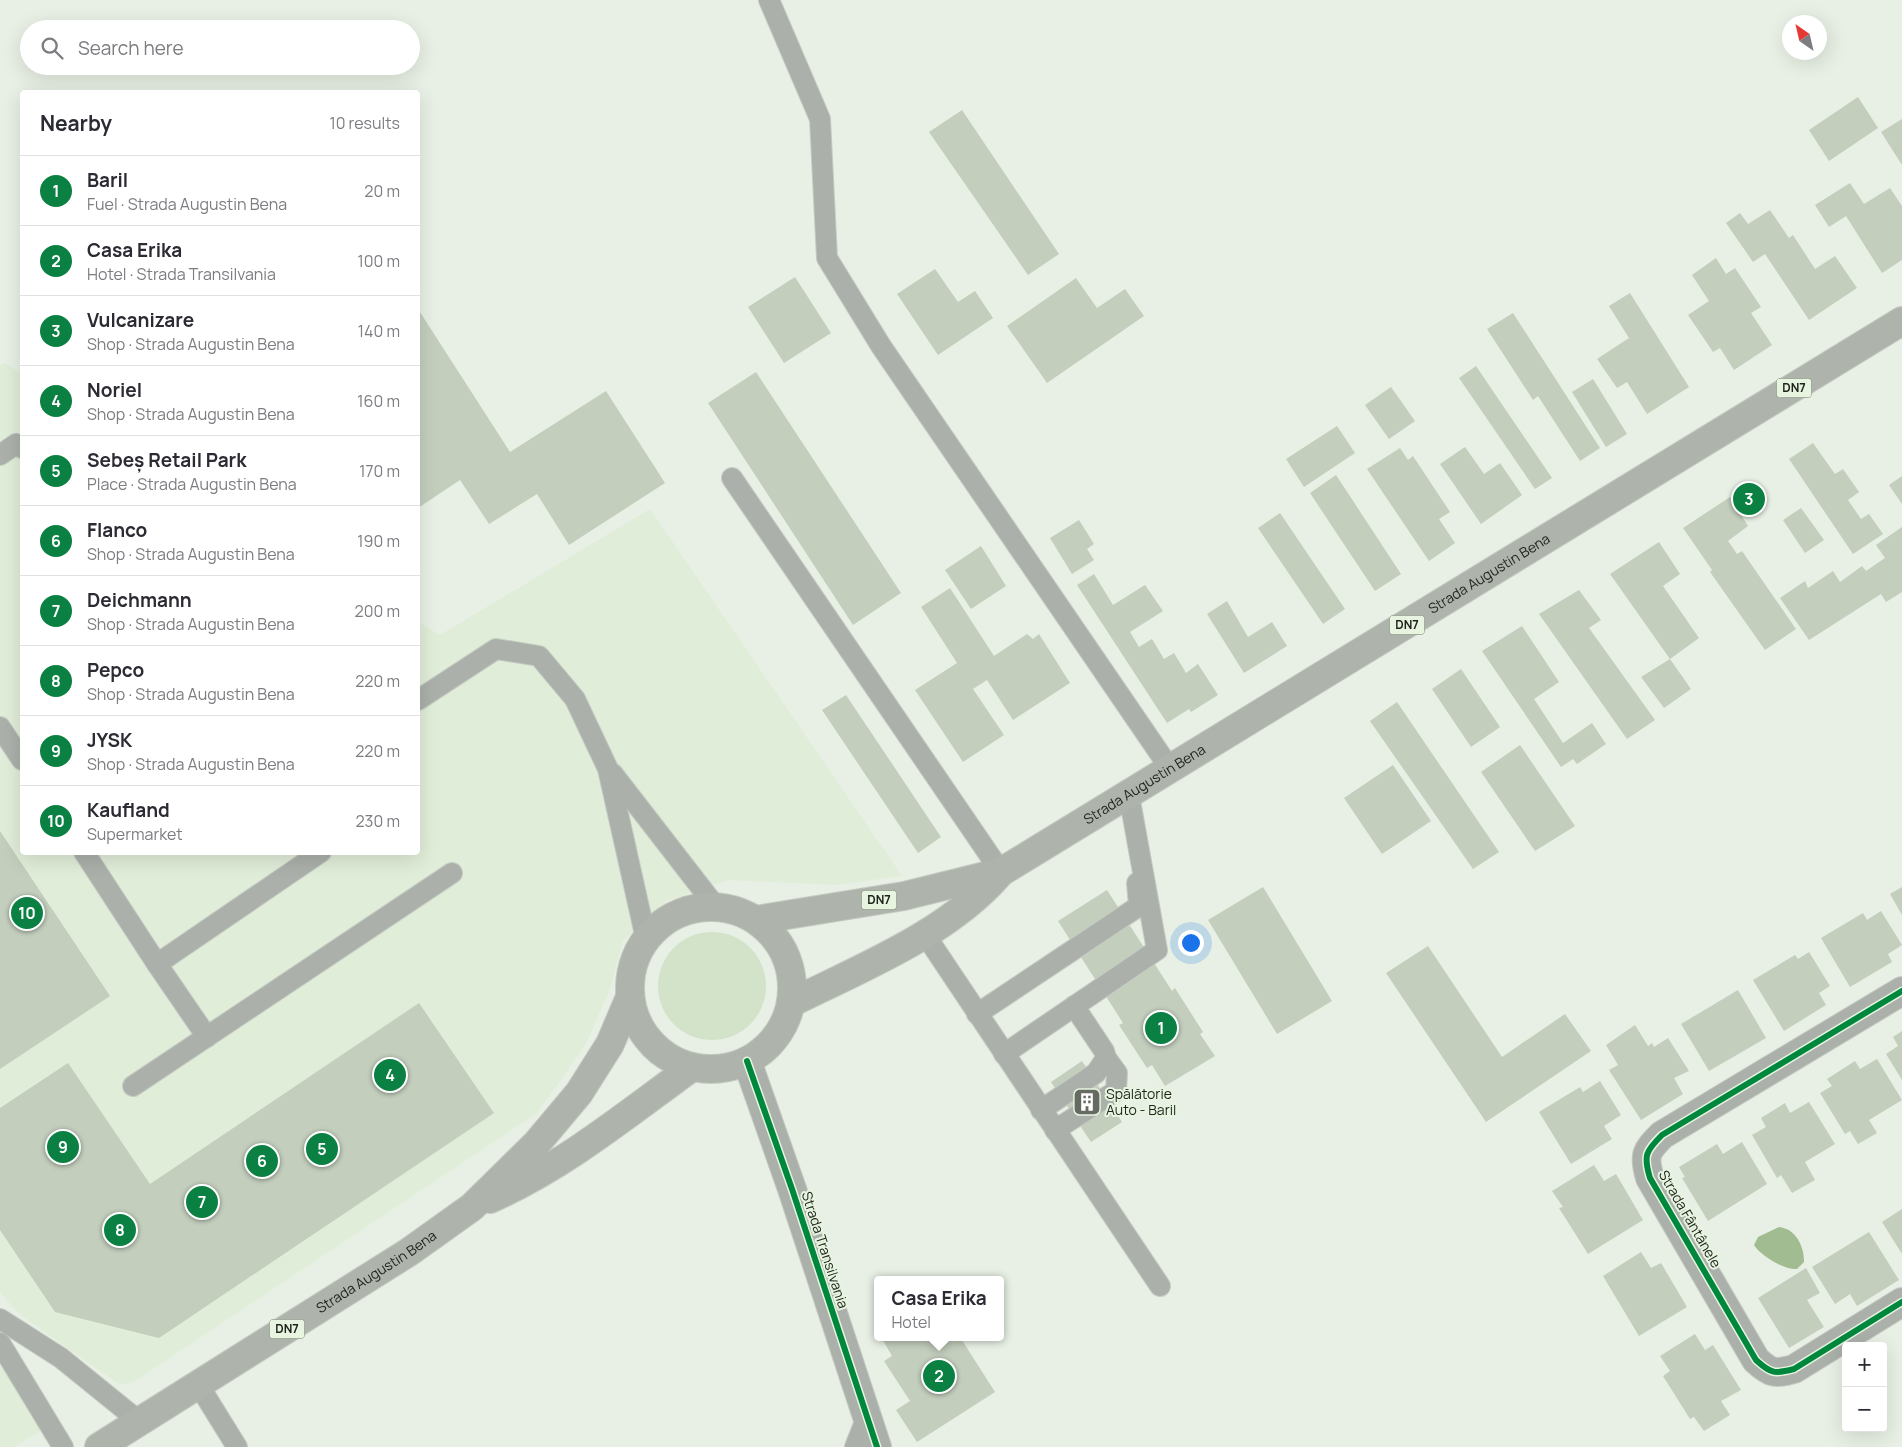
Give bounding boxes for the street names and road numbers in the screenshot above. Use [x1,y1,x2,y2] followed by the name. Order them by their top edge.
[1776,378,1812,398] road number: DN7
[1424,529,1553,618] street label: Strada Augustin Bena
[1390,616,1424,634] road number: DN7
[1080,739,1209,828] street label: Strada Augustin Bena
[862,890,896,910] road number: DN7
[1655,1166,1726,1271] street label: Strada Fântânele
[798,1189,853,1311] street label: Strada Transilvania
[312,1226,440,1317] street label: Strada Augustin Bena
[270,1320,304,1338] road number: DN7

